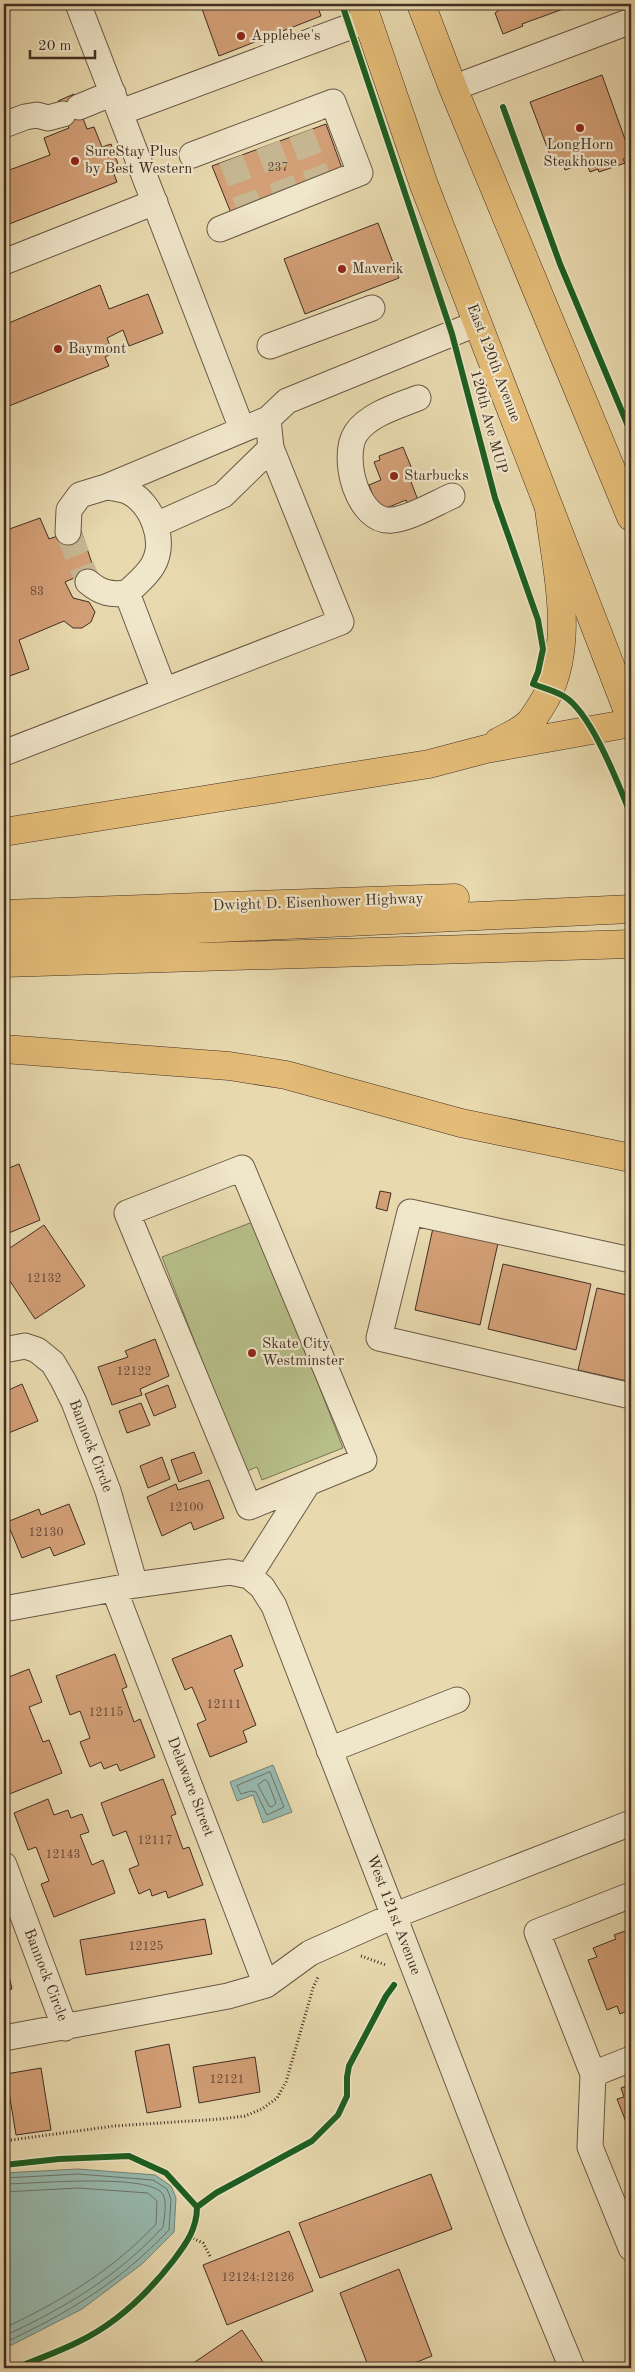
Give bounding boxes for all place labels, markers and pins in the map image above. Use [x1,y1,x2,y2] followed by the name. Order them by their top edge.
[251,29,321,44] place label: Applebee's
[235,30,247,42] marker: Applebee's
[574,122,586,134] marker: LongHorn Steakhouse
[543,138,617,170] place label: LongHorn Steakhouse
[85,145,192,177] place label: SureStay Plus by Best Western
[69,155,81,167] marker: SureStay Plus by Best Western
[352,262,404,277] place label: Maverik
[336,263,348,275] marker: Maverik
[68,342,126,357] place label: Baymont
[52,343,64,355] marker: Baymont
[404,469,469,484] place label: Starbucks
[388,470,400,482] marker: Starbucks
[262,1337,344,1369] place label: Skate City Westminster
[246,1347,258,1359] marker: Skate City Westminster

